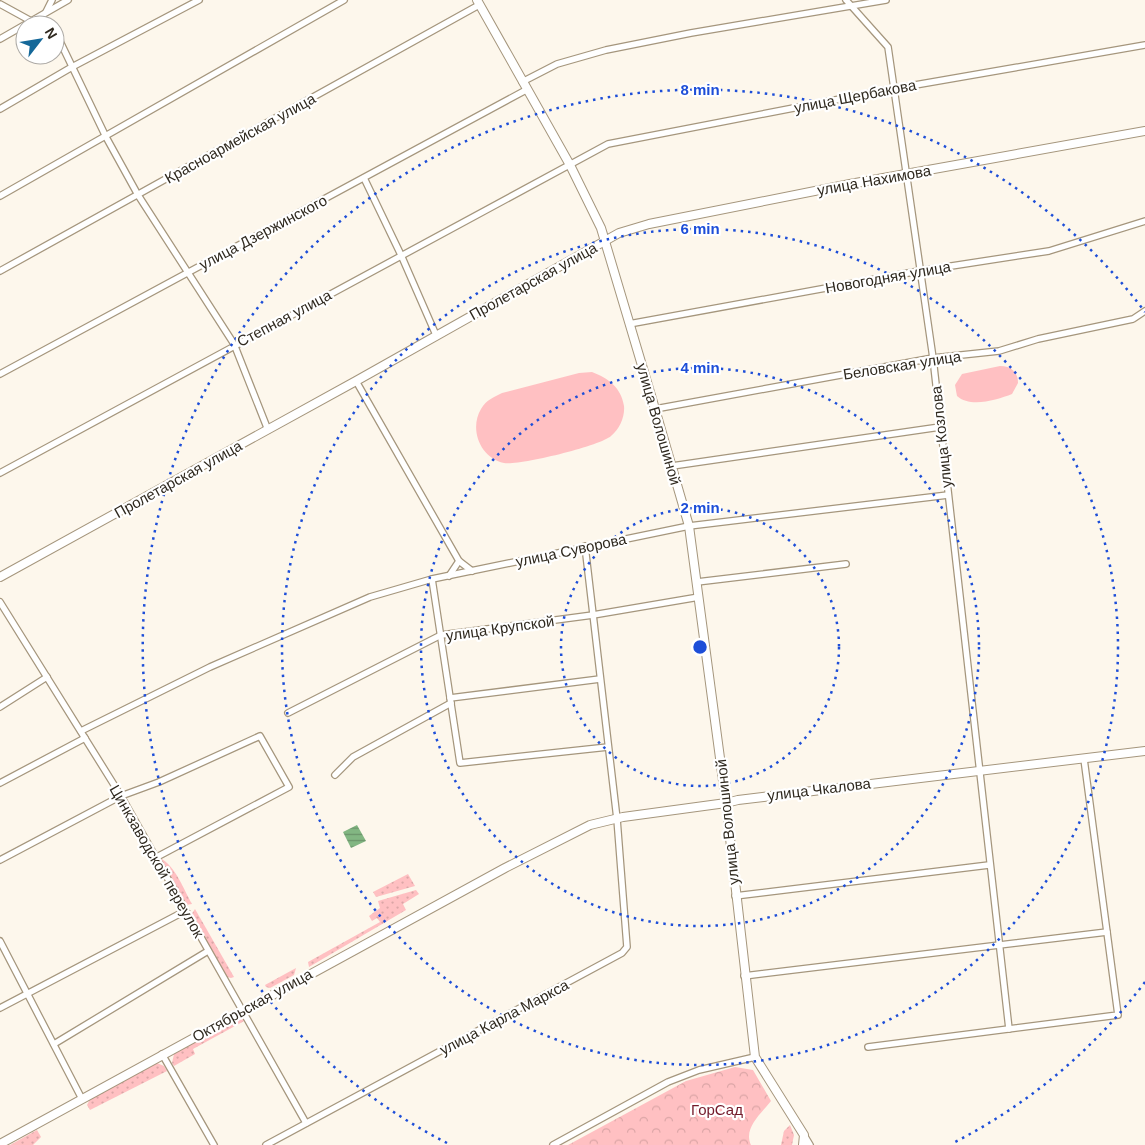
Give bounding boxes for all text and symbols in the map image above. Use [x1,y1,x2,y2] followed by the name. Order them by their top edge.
[15,15,65,65] north arrow
[42,25,61,42] text: N
[793,76,918,116] street label: улица Щербакова
[680,81,720,98] text: 8 min
[162,89,319,187] street label: Красноармейская улица
[816,162,933,198] street label: улица Нахимова
[196,191,330,273] street label: улица Дзержинского
[680,220,720,237] text: 6 min
[466,238,600,323] street label: Пролетарская улица
[824,257,953,296] street label: Новогодняя улица
[234,286,335,350] street label: Степная улица
[842,347,963,383] street label: Беловская улица
[680,359,720,376] text: 4 min
[633,361,685,487] street label: улица Волошиной
[927,385,955,489] street label: улица Козлова
[111,436,245,521] street label: Пролетарская улица
[680,499,720,516] text: 2 min
[514,530,629,570] street label: улица Суворова
[445,612,555,644] street label: улица Крупской
[691,638,709,656] centre of rings
[712,758,742,886] street label: улица Волошиной
[766,774,872,804] street label: улица Чкалова
[106,782,208,941] street label: Цинкзаводской переулок
[189,965,315,1045] street label: Октябрьская улица
[437,976,572,1058] street label: улица Карла Маркса
[691,1101,743,1118] park label: ГорСад

